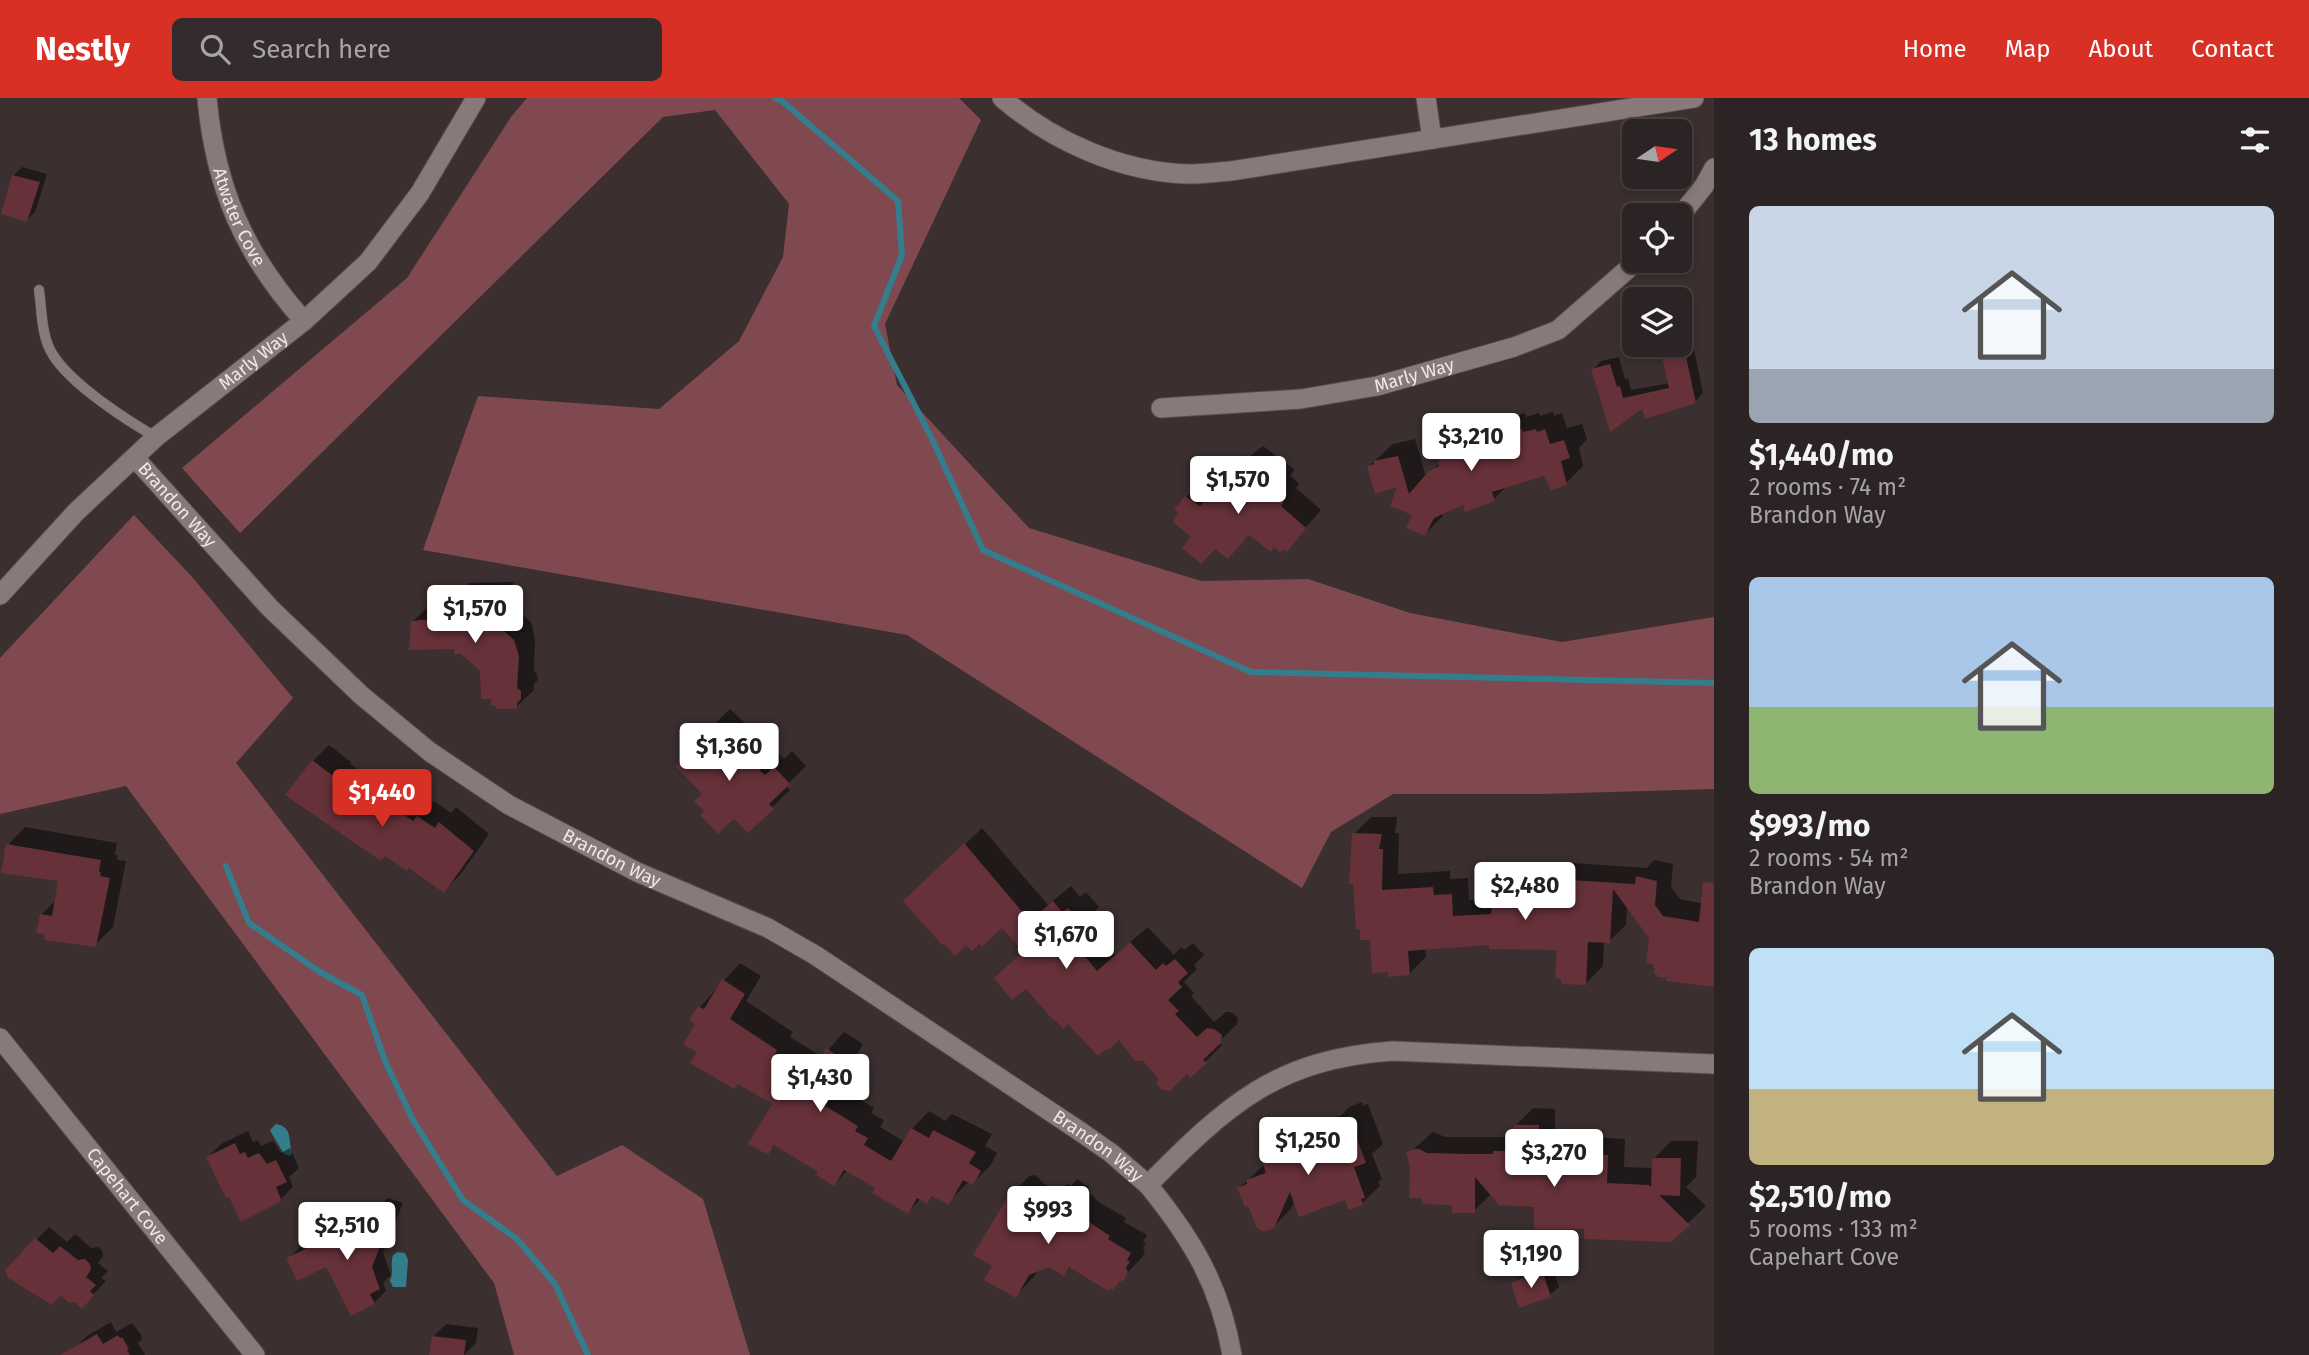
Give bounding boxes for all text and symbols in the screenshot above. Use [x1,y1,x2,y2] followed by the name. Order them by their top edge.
[172,18,662,81] search box
[35,29,130,69] text: Nestly
[196,30,234,68] icon: search
[252,34,391,65] text: Search here
[1903,35,1967,63] text: Home
[2005,35,2051,63] text: Map
[2089,35,2153,63] text: About
[2191,35,2274,63] text: Contact
[1622,119,1692,189] north arrow
[1622,119,1692,357] map controls
[2236,121,2274,159] icon: filters
[1749,122,1877,158] text: 13 homes
[208,165,270,270] street label: Atwater Cove
[1622,203,1692,273] button: locate
[1949,252,2075,378] icon: home
[1622,287,1692,357] button: layers
[214,327,293,395] street label: Marly Way
[1372,354,1457,397] street label: Marly Way
[1414,414,1528,473] pin: $3,210
[1438,422,1504,450] text: $3,210
[1749,437,1894,473] text: $1,440/mo
[1181,456,1295,516] pin: $1,570
[133,458,221,552] street label: Brandon Way
[1206,465,1270,493] text: $1,570
[1749,473,1906,501] text: 2 rooms · 74 m²
[1749,501,1886,529] text: Brandon Way
[418,586,532,645] pin: $1,570
[443,594,507,622] text: $1,570
[1949,623,2075,749] icon: home
[672,724,786,783] pin: $1,360
[696,732,762,760] text: $1,360
[325,770,439,829] pin: $1,440
[349,778,415,806] text: $1,440
[1749,808,1871,844] text: $993/mo
[559,824,664,892] street label: Brandon Way
[1749,844,1908,872] text: 2 rooms · 54 m²
[1468,862,1582,922] pin: $2,480
[1490,871,1560,899] text: $2,480
[1749,872,1886,900] text: Brandon Way
[1009,912,1123,971] pin: $1,670
[1034,920,1098,948] text: $1,670
[1949,994,2075,1120] icon: home
[763,1054,877,1114] pin: $1,430
[787,1063,853,1091] text: $1,430
[1049,1105,1148,1187] street label: Brandon Way
[1251,1118,1365,1177] pin: $1,250
[1275,1126,1341,1154] text: $1,250
[1497,1130,1611,1189] pin: $3,270
[1521,1138,1587,1166] text: $3,270
[82,1143,173,1249] street label: Capehart Cove
[1749,1179,1892,1215] text: $2,510/mo
[1007,1186,1089,1246] pin: $993
[1023,1195,1073,1223] text: $993
[290,1202,404,1262] pin: $2,510
[314,1211,380,1239] text: $2,510
[1749,1215,1918,1243] text: 5 rooms · 133 m²
[1474,1230,1588,1290] pin: $1,190
[1500,1239,1562,1267] text: $1,190
[1749,1243,1899,1271] text: Capehart Cove

